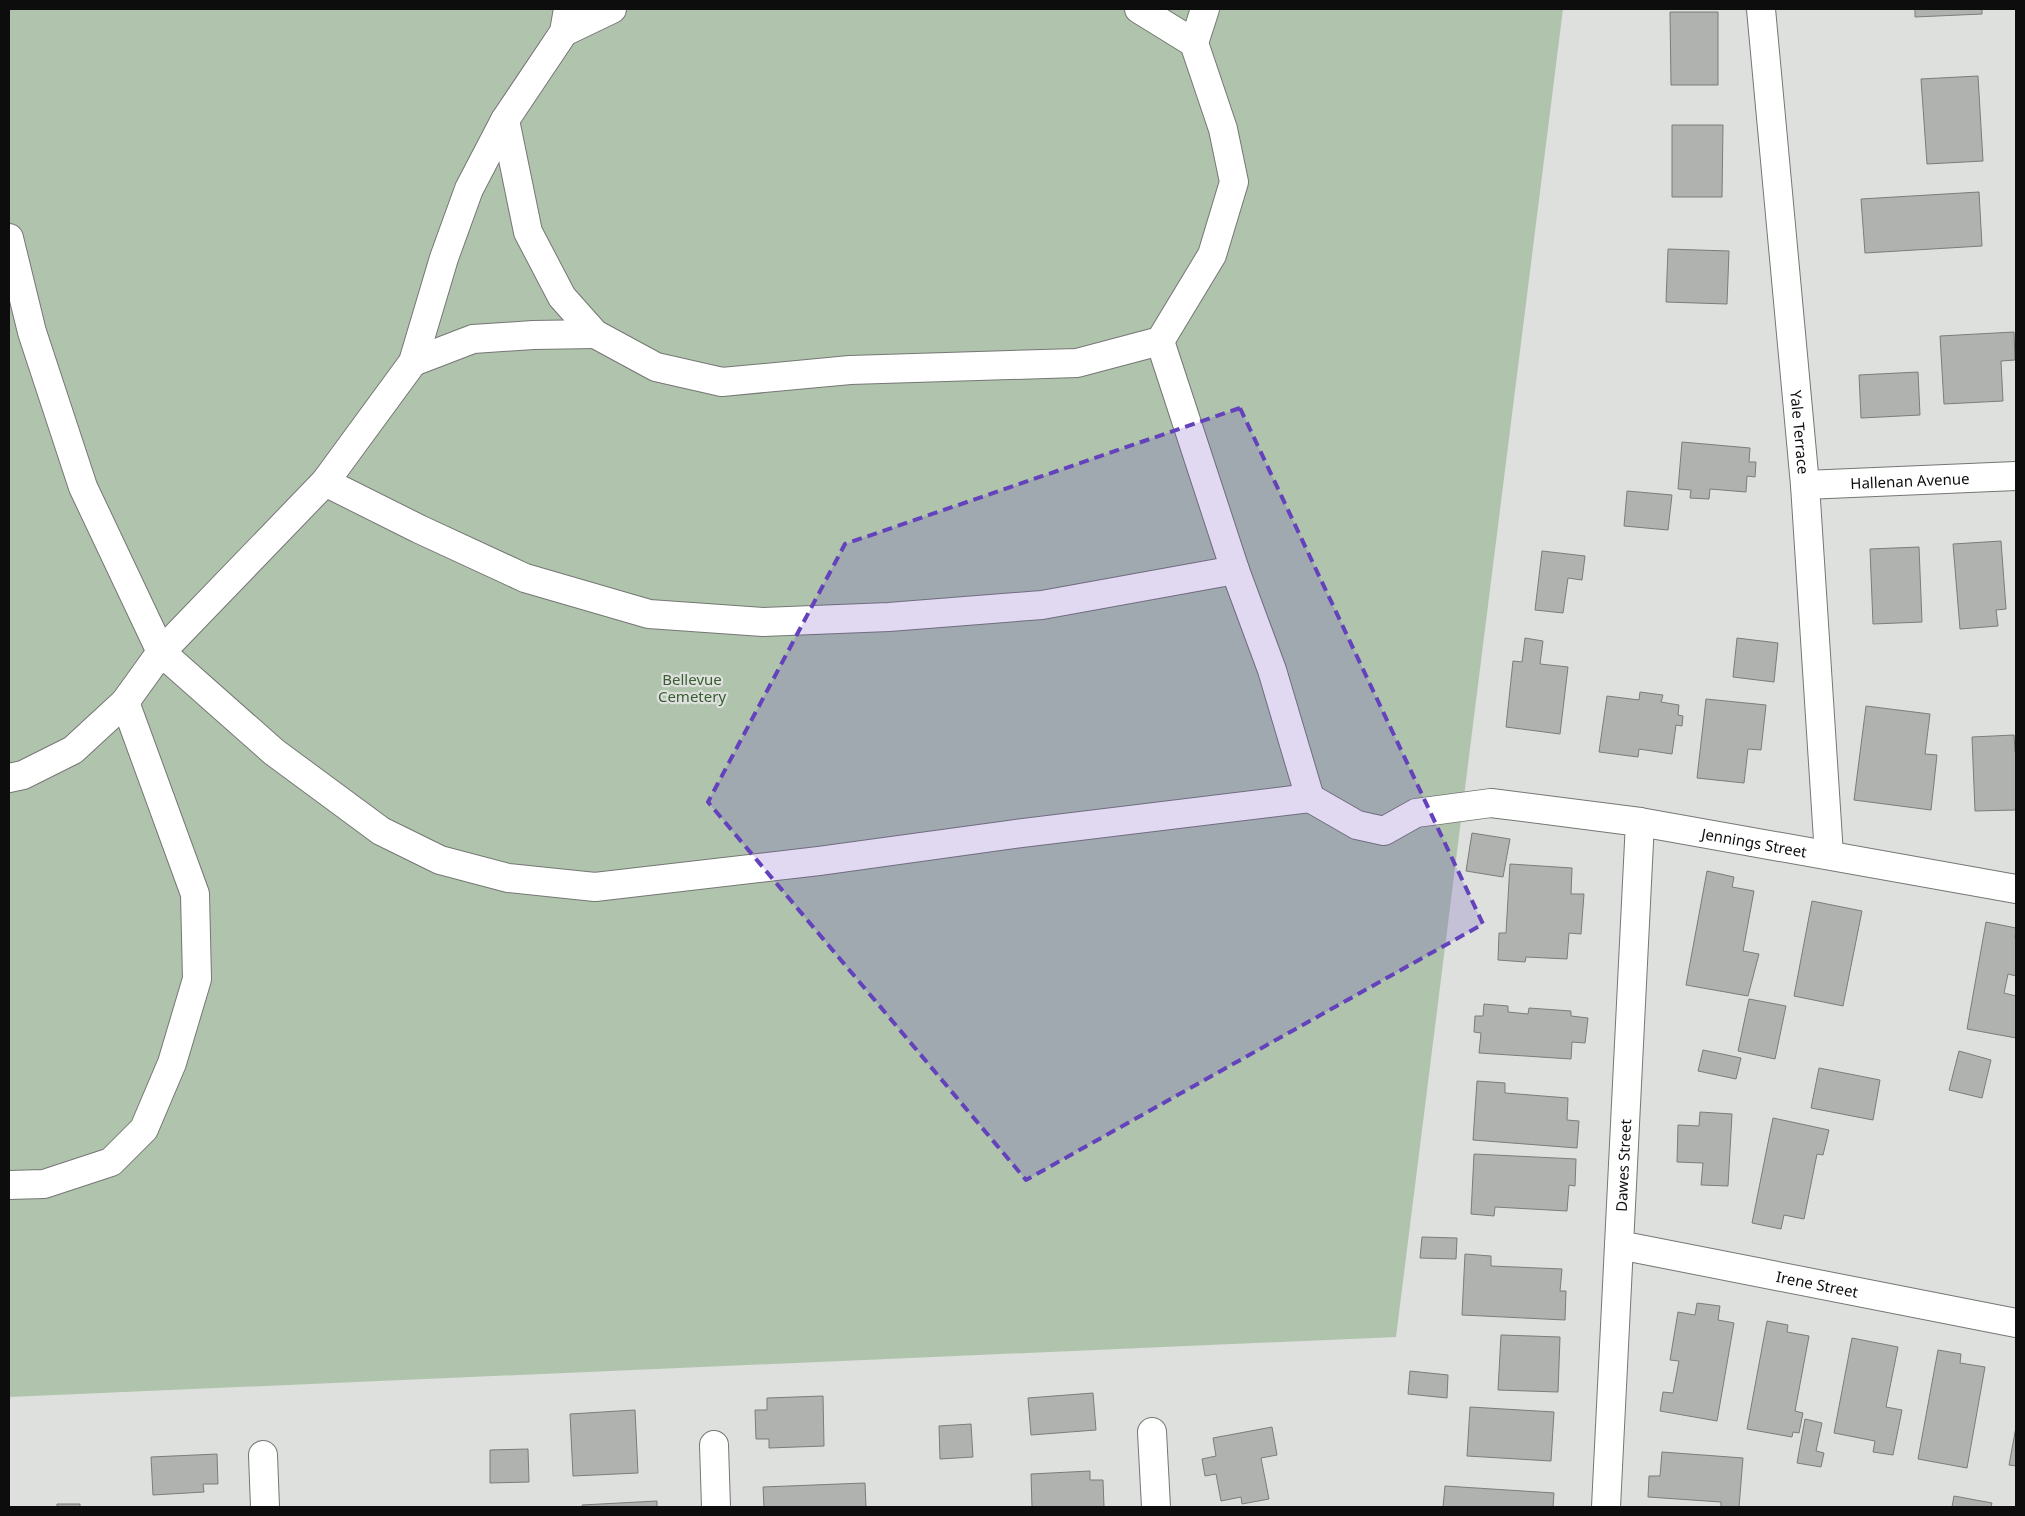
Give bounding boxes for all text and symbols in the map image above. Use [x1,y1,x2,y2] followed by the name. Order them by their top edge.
[1786,389,1814,475] street label: Yale Terrace
[1850,468,1970,493] street label: Hallenan Avenue
[658,669,726,706] park label: Bellevue Cemetery
[1698,823,1809,862] street label: Jennings Street
[1611,1118,1635,1212] street label: Dawes Street
[1775,1266,1860,1302] street label: Irene Street

